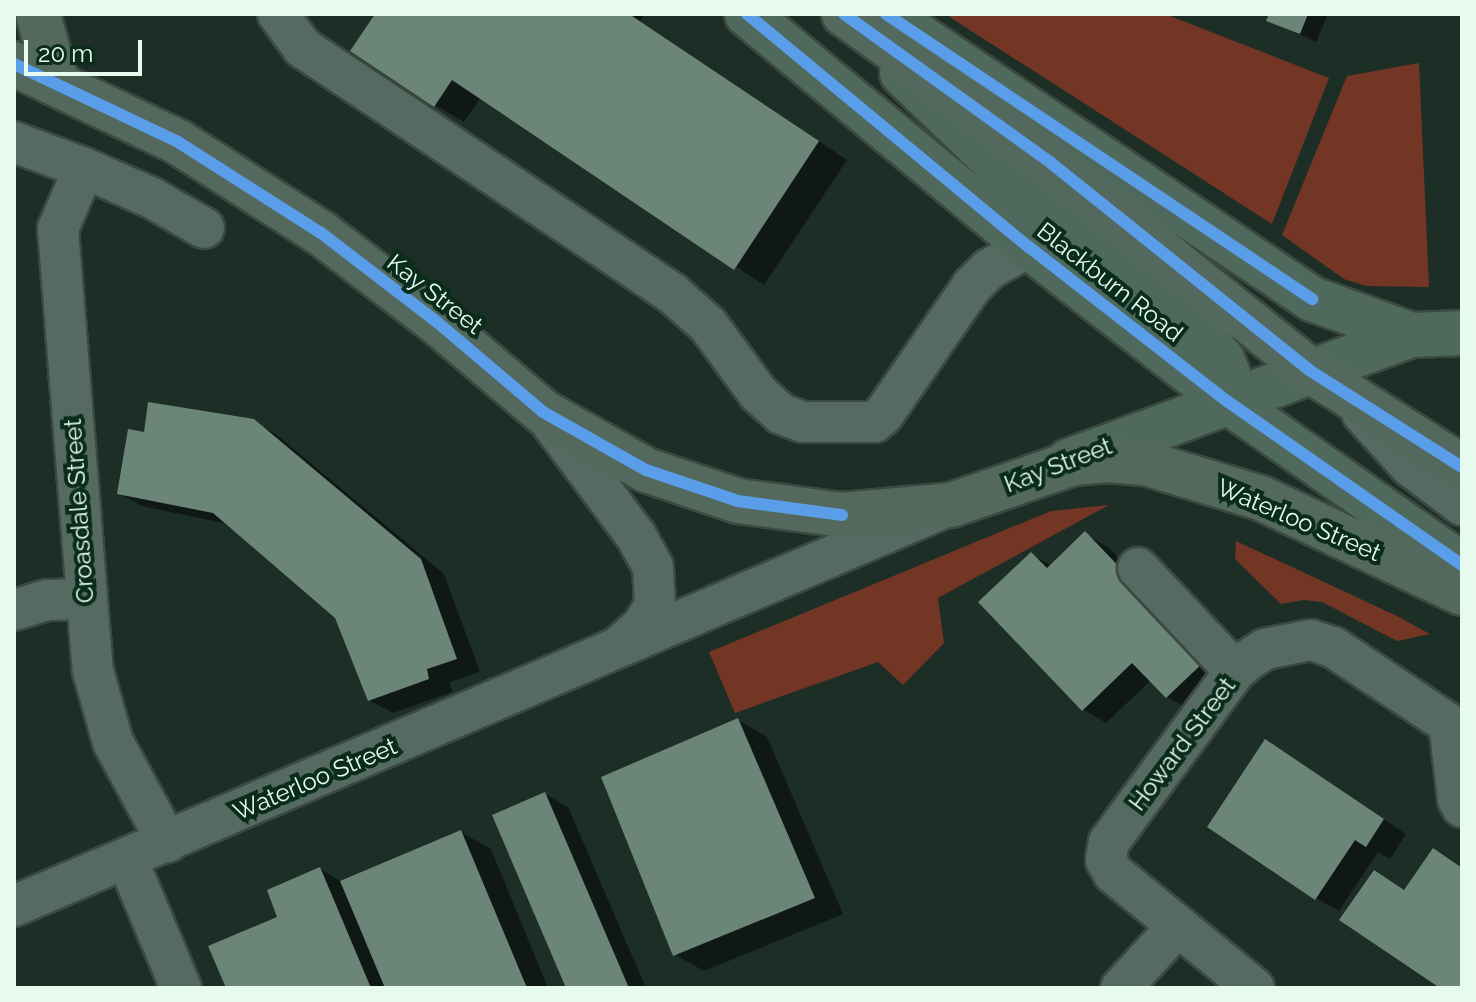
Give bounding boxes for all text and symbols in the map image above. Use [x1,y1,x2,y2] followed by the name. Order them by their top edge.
[28,24,146,74] scale bar
[38,39,93,68] text: 20 m
[1032,216,1188,348] street label: Blackburn Road
[381,248,489,340] street label: Kay Street
[58,418,100,604] street label: Croasdale Street
[1000,431,1116,499] street label: Kay Street
[1213,473,1385,567] street label: Waterloo Street
[1123,672,1241,816] street label: Howard Street
[229,732,401,826] street label: Waterloo Street

